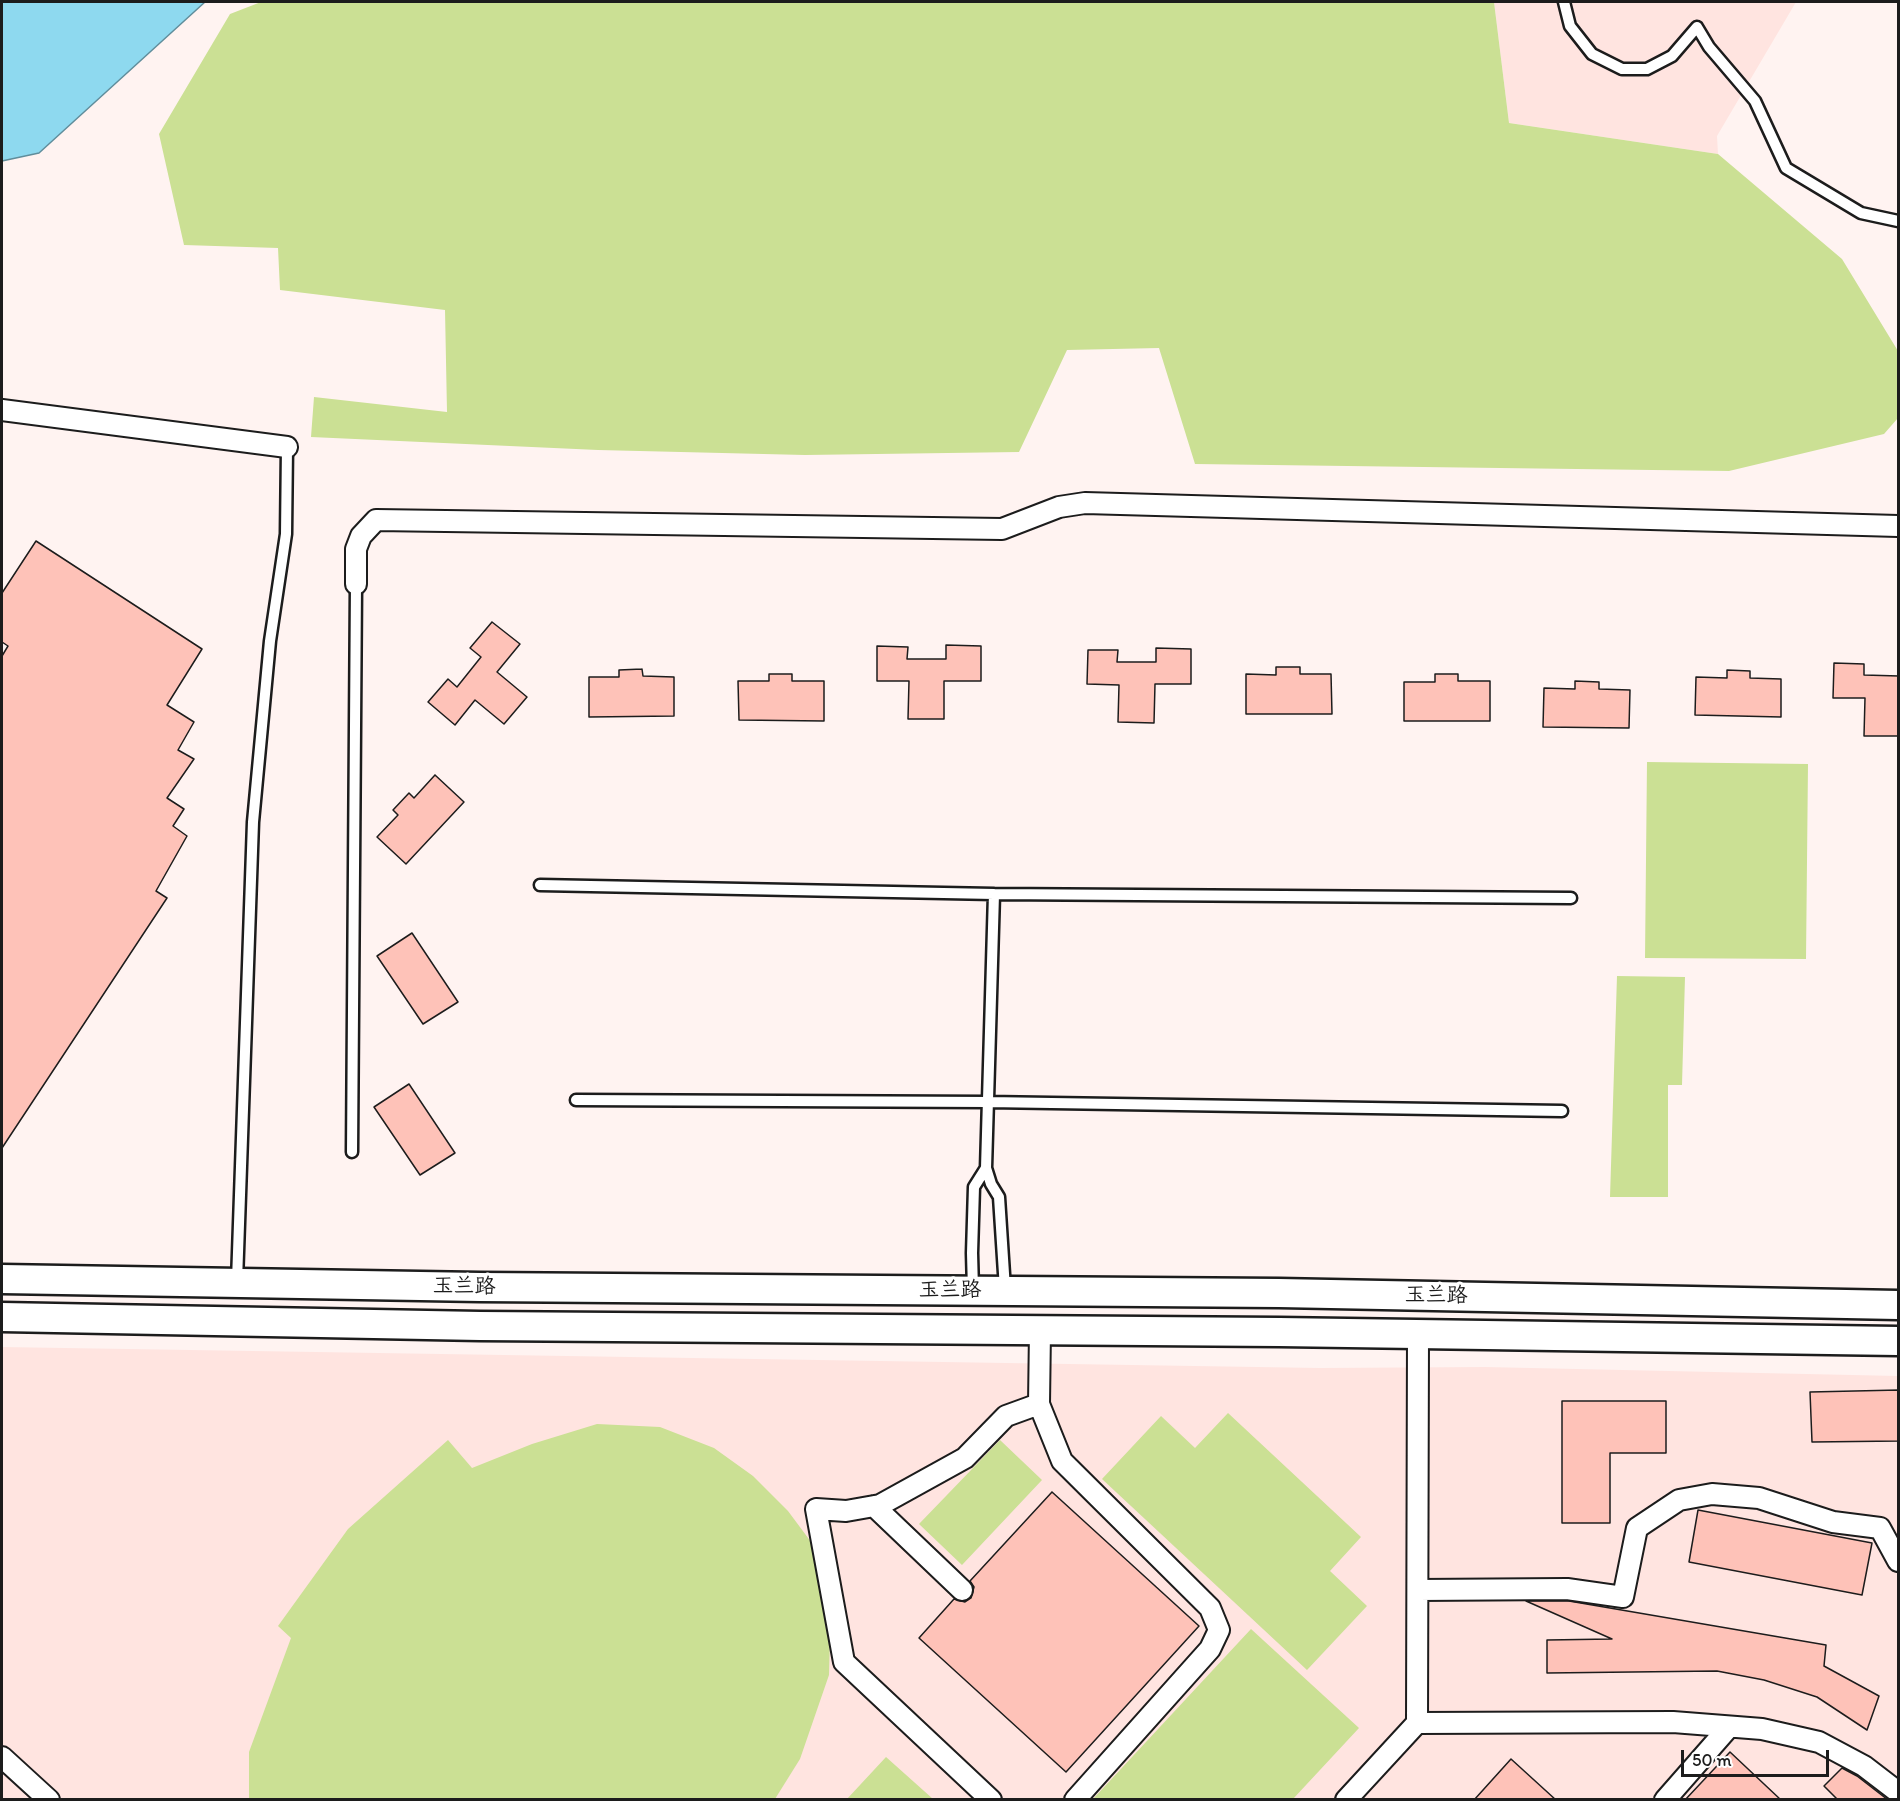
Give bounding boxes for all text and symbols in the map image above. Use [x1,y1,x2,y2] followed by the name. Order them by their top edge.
[432,1274,496,1300] street label: 玉兰路
[919,1278,981,1304] street label: 玉兰路
[1404,1283,1468,1309] street label: 玉兰路
[1684,1738,1832,1776] scale bar
[1692,1749,1732,1771] text: 50 m

